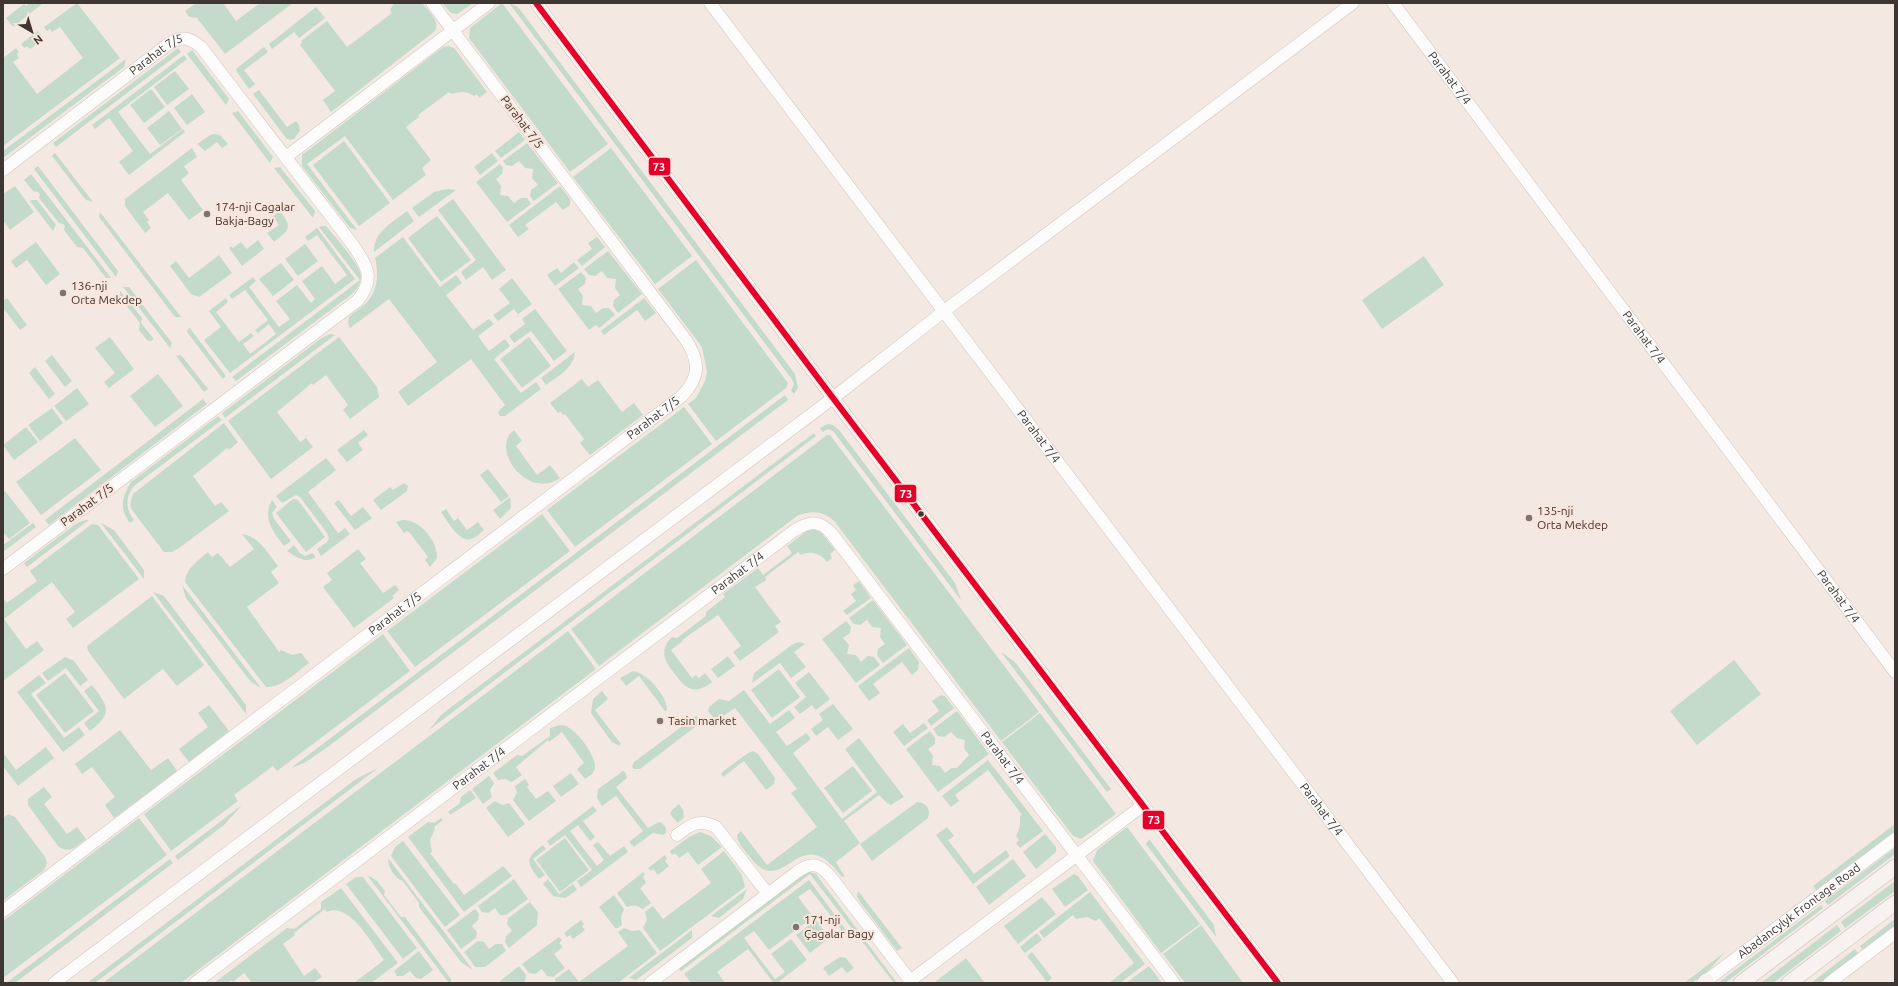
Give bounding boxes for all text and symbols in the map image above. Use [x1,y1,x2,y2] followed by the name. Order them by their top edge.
[12,12,52,52] north arrow
[127,31,184,77] street label: Parahat 7/5
[31,33,45,47] text: N
[1426,49,1474,107] street label: Parahat 7/4
[498,93,546,151] street label: Parahat 7/5
[648,157,671,176] line badge: 73
[653,161,665,173] text: 73
[215,200,295,227] place label: 174-nji Cagalar Bakja-Bagy
[202,209,212,219] marker: 174-nji Cagalar Bakja-Bagy
[71,279,142,306] place label: 136-nji Orta Mekdep
[58,288,68,298] marker: 136-nji Orta Mekdep
[1620,308,1668,366] street label: Parahat 7/4
[624,393,682,442] street label: Parahat 7/5
[1015,407,1063,465] street label: Parahat 7/4
[58,481,116,529] street label: Parahat 7/5
[894,484,917,503] line badge: 73
[900,488,912,500] text: 73
[1537,504,1608,531] place label: 135-nji Orta Mekdep
[916,509,926,519] unlabelled marker
[1524,513,1534,523] marker: 135-nji Orta Mekdep
[709,549,766,597] street label: Parahat 7/4
[1815,567,1863,625] street label: Parahat 7/4
[366,589,424,637] street label: Parahat 7/5
[668,714,737,727] place label: Tasin market
[655,716,665,726] marker: Tasin market
[979,729,1027,786] street label: Parahat 7/4
[450,744,508,792] street label: Parahat 7/4
[1298,780,1346,838] street label: Parahat 7/4
[1142,810,1165,830] line badge: 73
[1148,814,1160,826] text: 73
[1735,860,1862,961] street label: Abadancylyk Frontage Road
[804,913,874,940] place label: 171-nji Çagalar Bagy
[791,922,801,932] marker: 171-nji Çagalar Bagy

